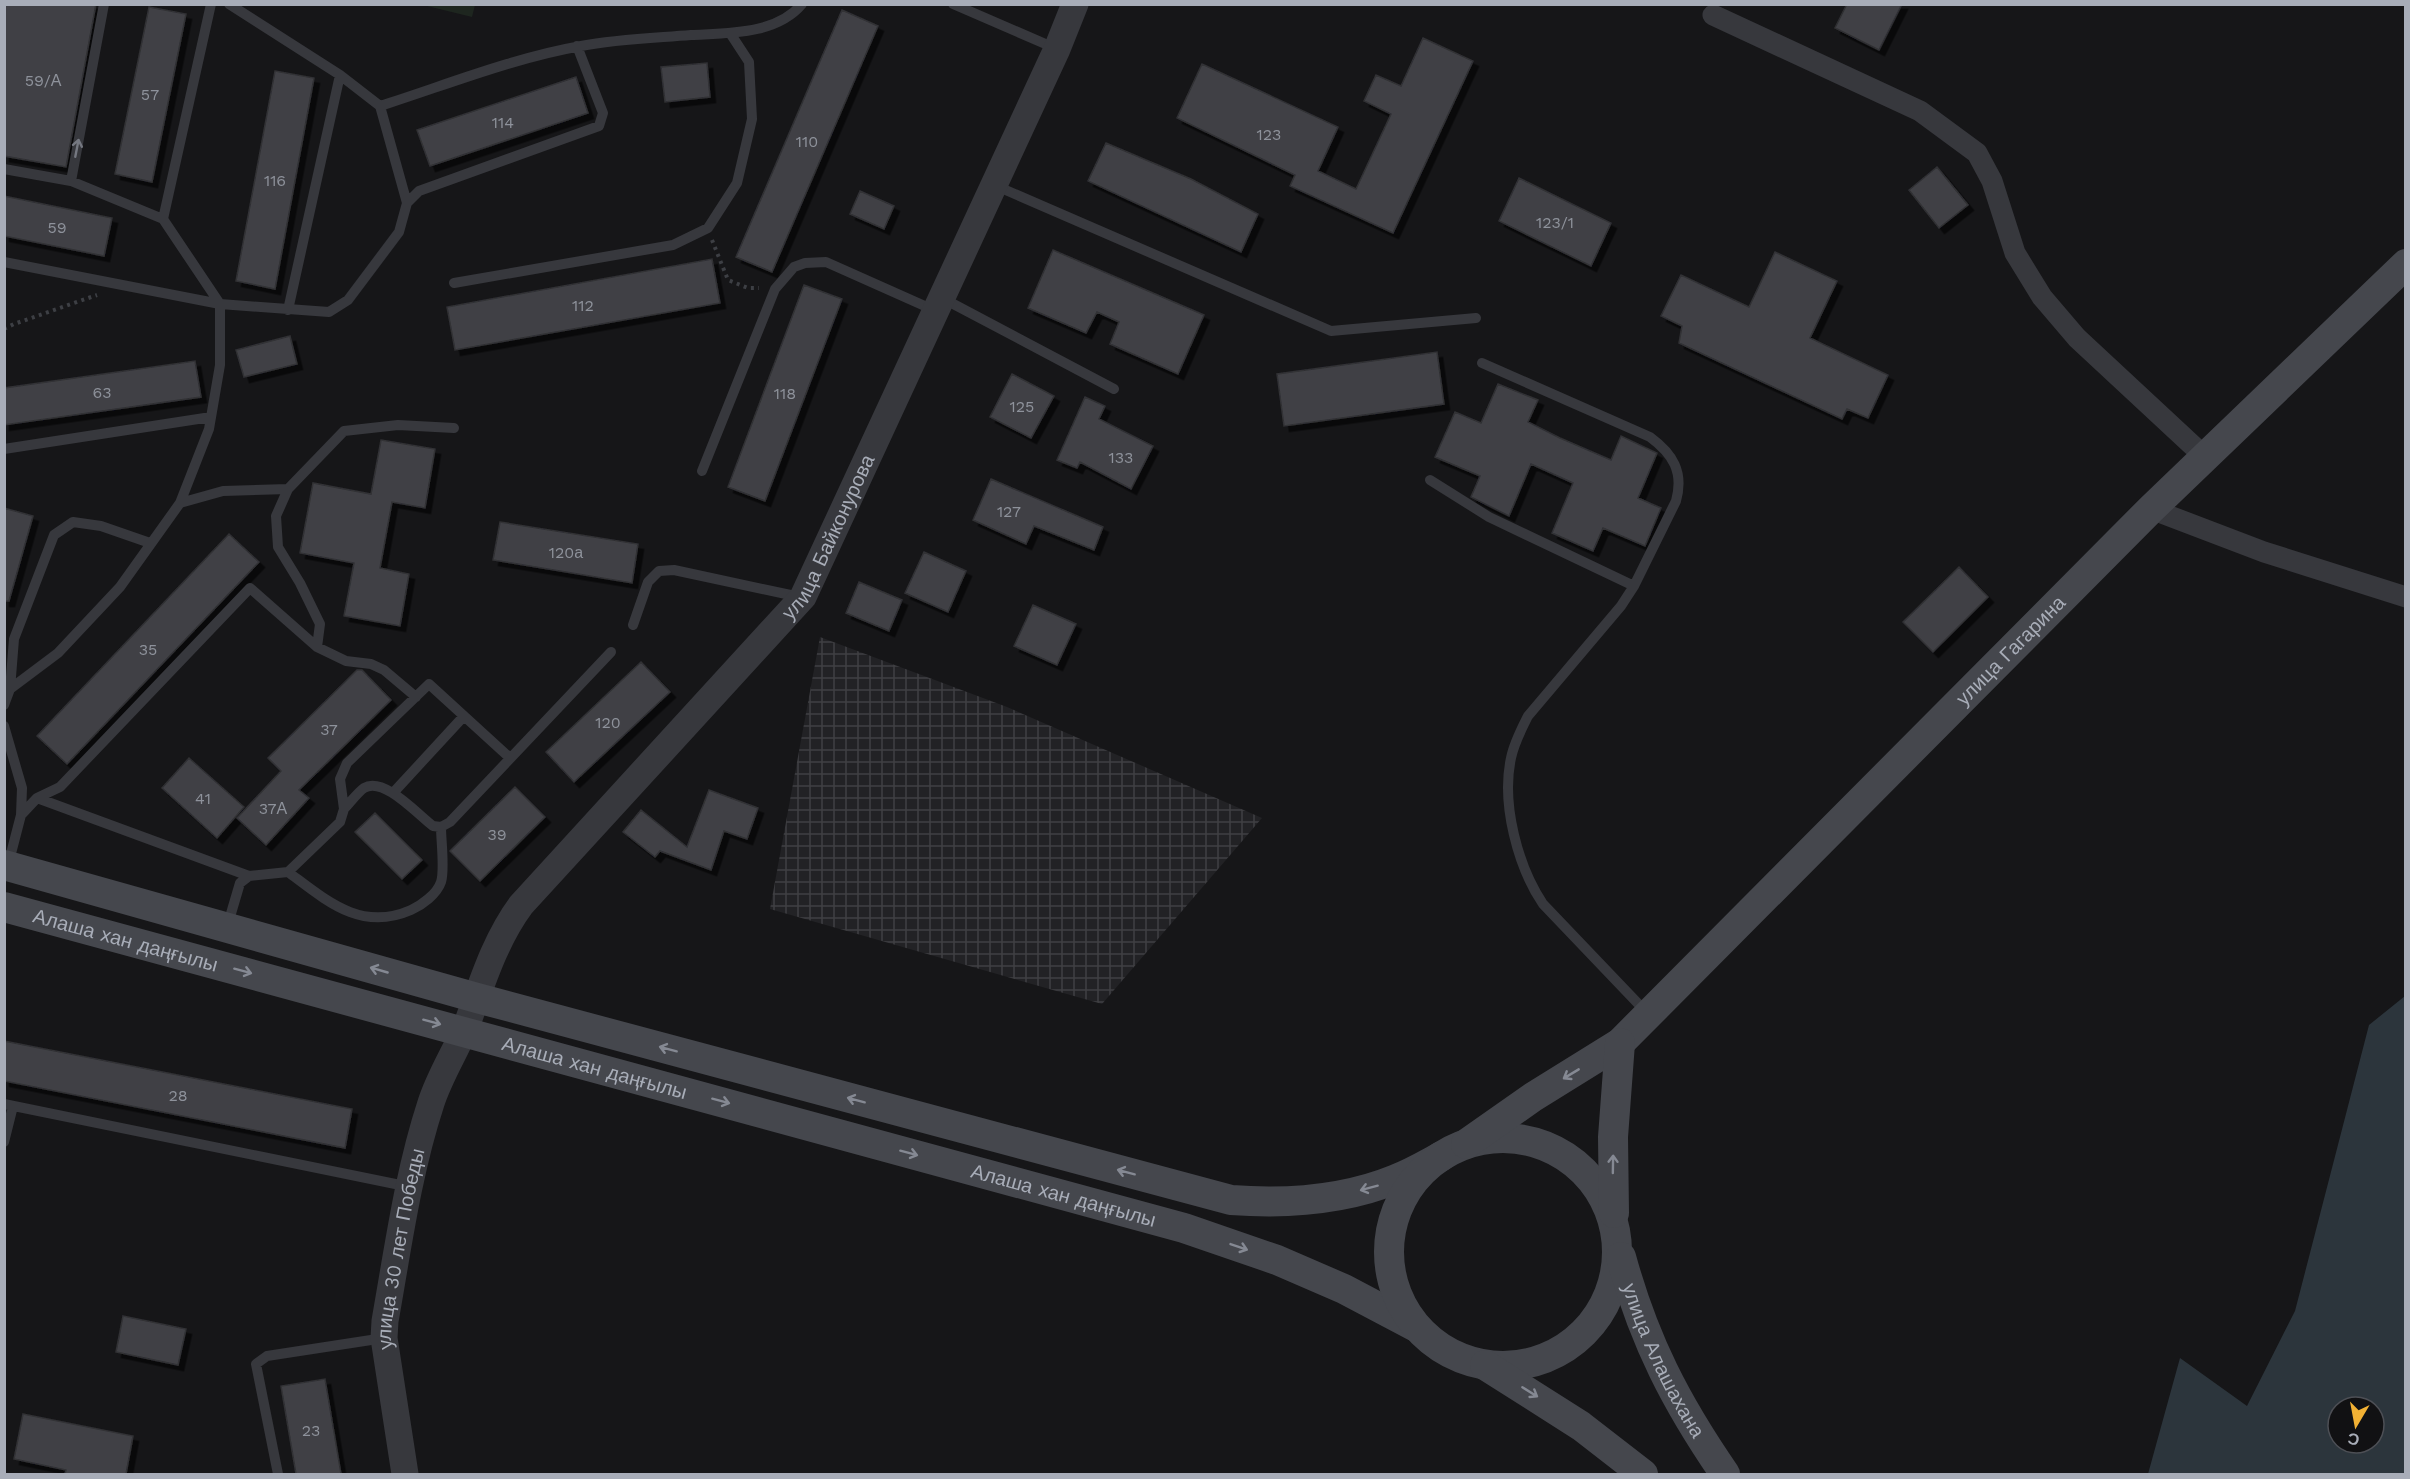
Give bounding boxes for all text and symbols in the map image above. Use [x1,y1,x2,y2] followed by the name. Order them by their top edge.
[25,71,62,90] house number: 59/А
[141,85,159,104] house number: 57
[492,113,514,132] house number: 114
[1257,125,1281,144] house number: 123
[796,132,818,151] house number: 110
[72,139,83,159] one-way arrow
[264,171,286,190] house number: 116
[1536,213,1574,232] house number: 123/1
[47,218,67,237] house number: 59
[572,296,594,315] house number: 112
[92,383,112,402] house number: 63
[774,384,796,403] house number: 118
[1010,397,1034,416] house number: 125
[1109,448,1133,467] house number: 133
[776,450,880,624] street label: улица Байконурова
[997,502,1021,521] house number: 127
[549,543,583,562] house number: 120а
[1951,590,2071,710] street label: улица Гагарина
[139,640,157,659] house number: 35
[595,713,621,732] house number: 120
[320,720,338,739] house number: 37
[195,789,211,808] house number: 41
[259,799,287,818] house number: 37А
[487,825,507,844] house number: 39
[31,903,221,977] street label: Алаша хан даңғылы
[370,964,389,975] one-way arrow
[234,966,253,978] one-way arrow
[422,1017,441,1028] one-way arrow
[499,1031,690,1104] street label: Алаша хан даңғылы
[659,1043,678,1055] one-way arrow
[1563,1068,1580,1080] one-way arrow
[168,1086,188,1105] house number: 28
[847,1093,866,1105] one-way arrow
[711,1096,730,1107] one-way arrow
[372,1146,429,1352] street label: улица 30 лет Победы
[899,1147,918,1159] one-way arrow
[1607,1155,1618,1175] one-way arrow
[968,1159,1159,1232] street label: Алаша хан даңғылы
[1117,1166,1136,1177] one-way arrow
[1360,1182,1379,1194] one-way arrow
[1229,1242,1248,1253] one-way arrow
[1617,1280,1710,1443] street label: улица Алашахана
[1521,1386,1538,1398] one-way arrow
[2326,1395,2386,1455] north arrow
[302,1421,320,1440] house number: 23
[2346,1429,2361,1450] text: С

